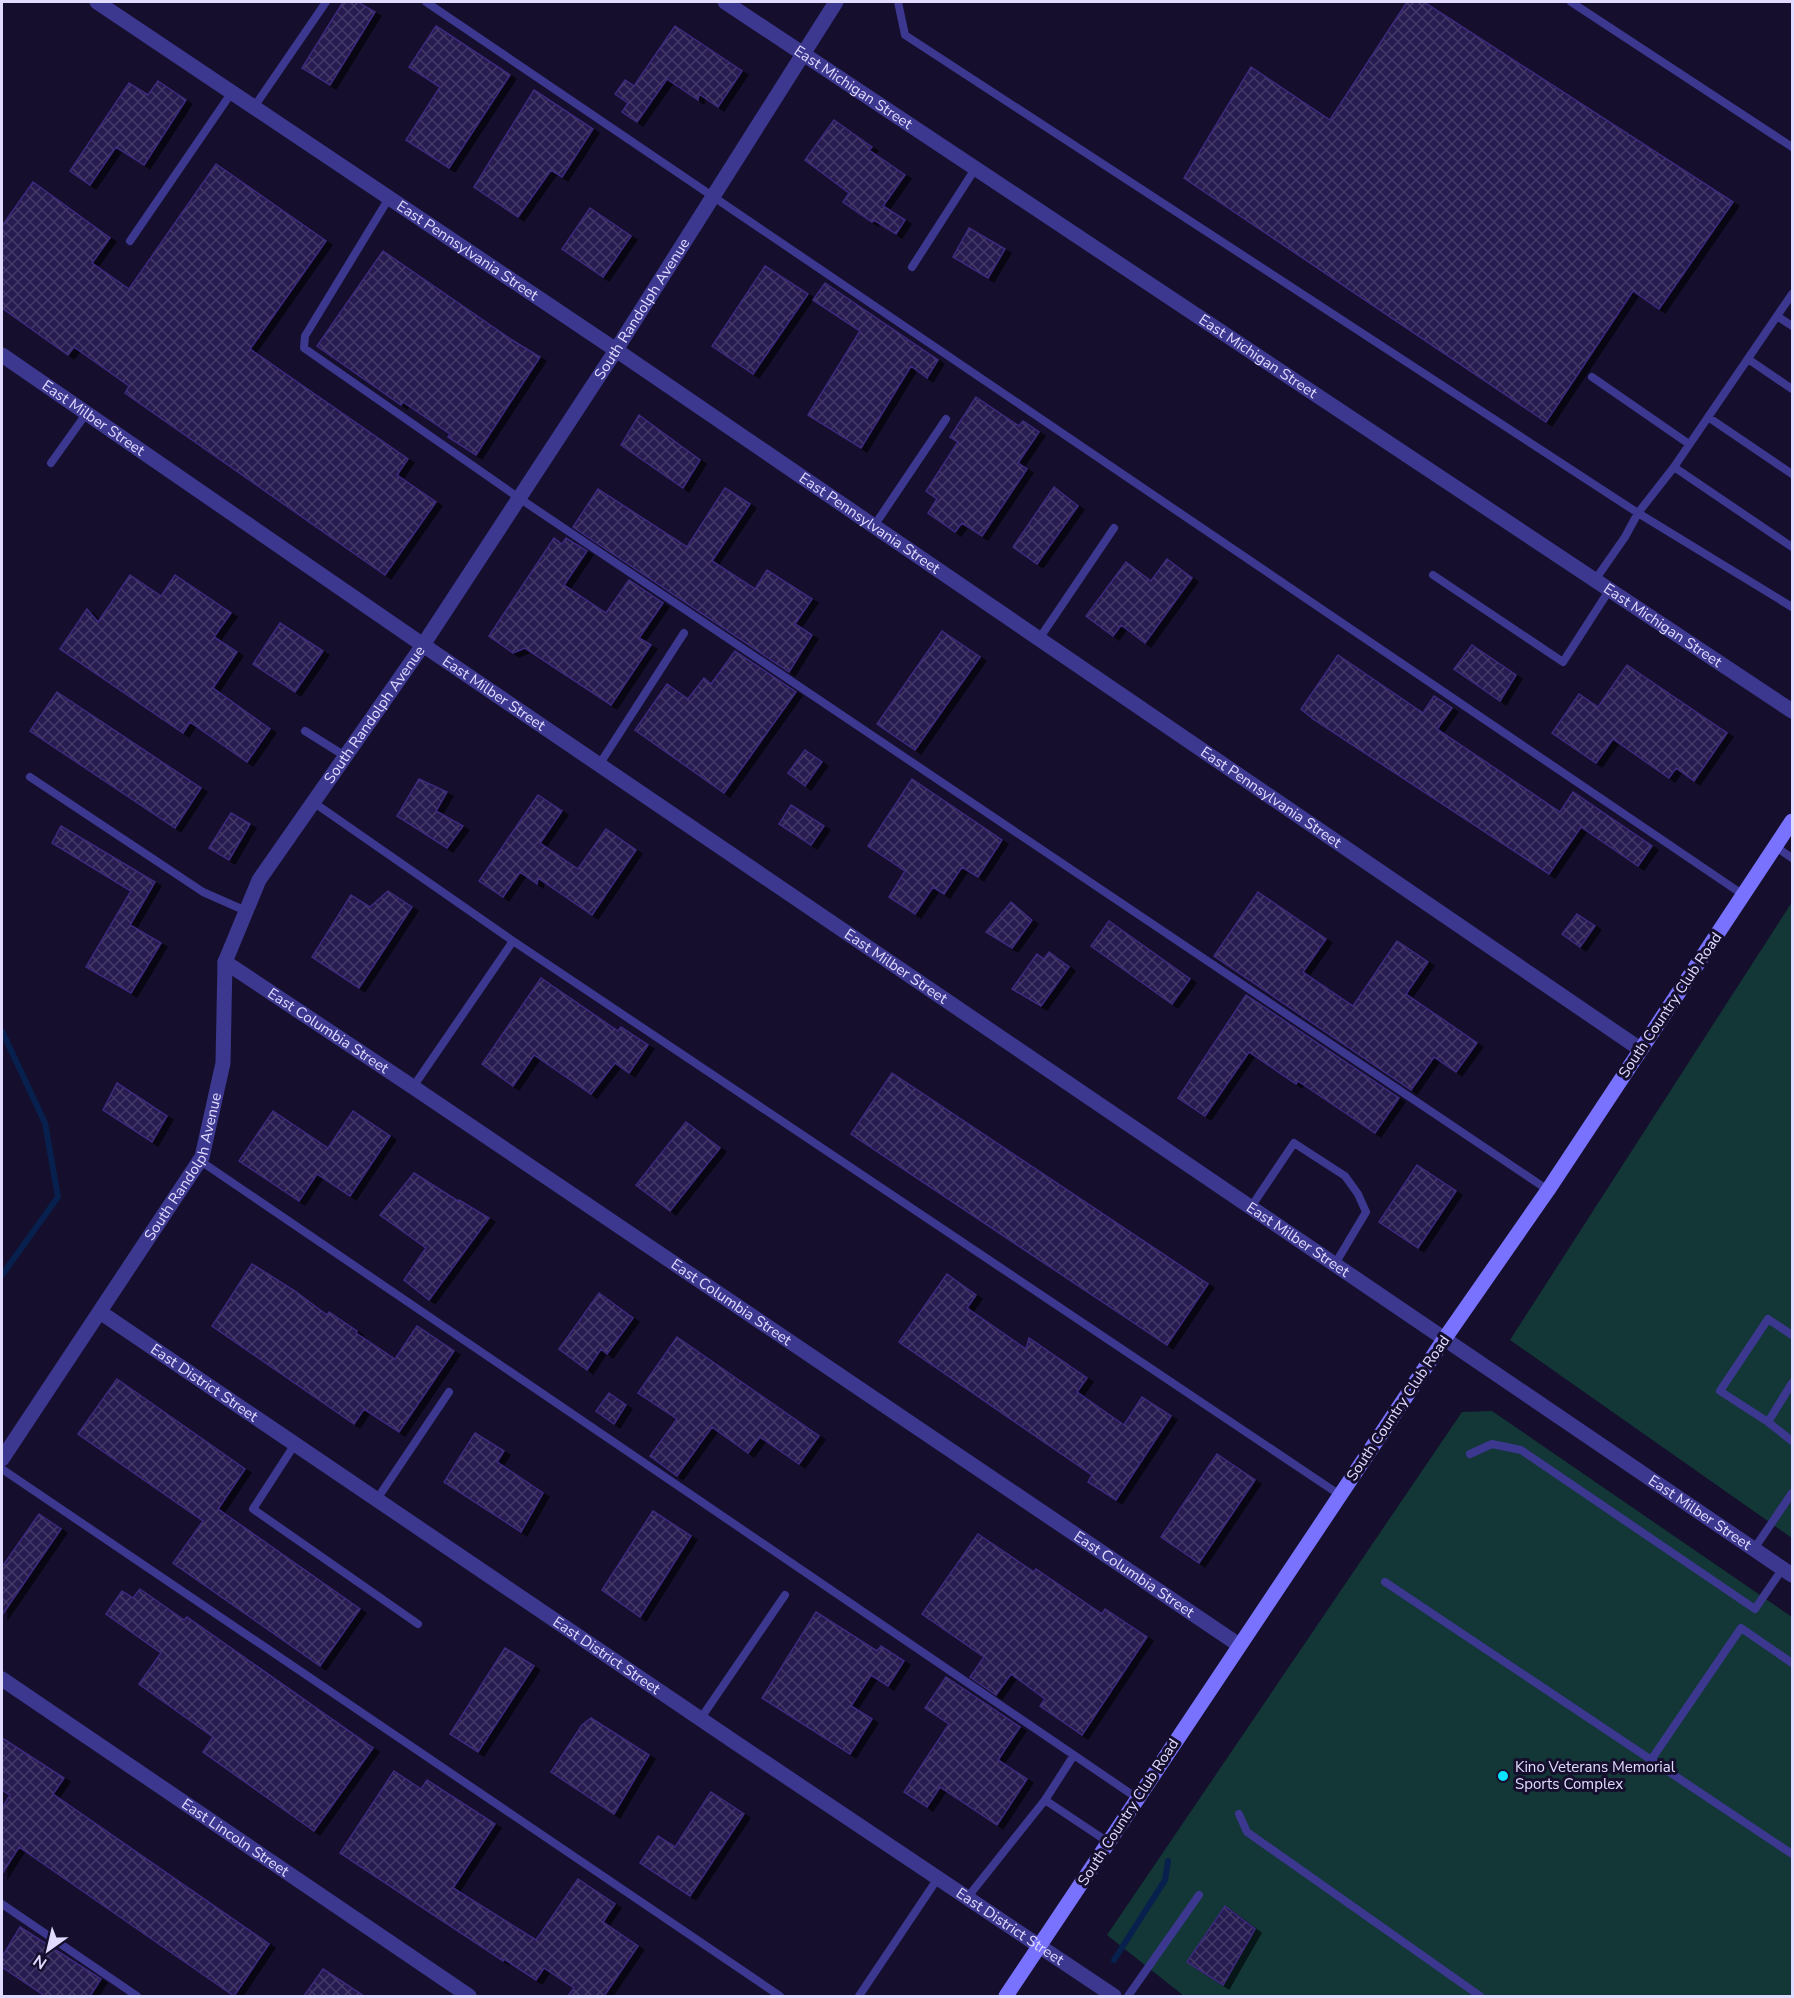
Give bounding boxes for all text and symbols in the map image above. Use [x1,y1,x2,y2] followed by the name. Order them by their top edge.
[790,41,917,134] street label: East Michigan Street
[393,196,543,305] street label: East Pennsylvania Street
[589,234,694,383] street label: South Randolph Avenue
[1195,310,1322,403] street label: East Michigan Street
[38,376,149,461] street label: East Milber Street
[795,468,945,579] street label: East Pennsylvania Street
[1600,579,1727,672] street label: East Michigan Street
[319,642,430,788] street label: South Randolph Avenue
[438,651,550,736] street label: East Milber Street
[1197,742,1346,853] street label: East Pennsylvania Street
[840,924,952,1009] street label: East Milber Street
[1614,928,1726,1082] street label: South Country Club Road
[264,983,393,1079] street label: East Columbia Street
[139,1091,226,1244] street label: South Randolph Avenue
[1242,1197,1354,1282] street label: East Milber Street
[667,1254,796,1350] street label: East Columbia Street
[1342,1331,1454,1485] street label: South Country Club Road
[147,1339,263,1427] street label: East District Street
[1645,1470,1756,1555] street label: East Milber Street
[1070,1526,1199,1622] street label: East Columbia Street
[549,1612,665,1699] street label: East District Street
[1073,1735,1183,1889] street label: South Country Club Road
[1515,1757,1676,1794] place label: Kino Veterans Memorial Sports Complex
[1496,1769,1510,1783] marker: Kino Veterans Memorial Sports Complex
[178,1794,294,1881] street label: East Lincoln Street
[952,1883,1068,1970] street label: East District Street
[18,1920,78,1980] north arrow
[29,1949,51,1974] text: N

